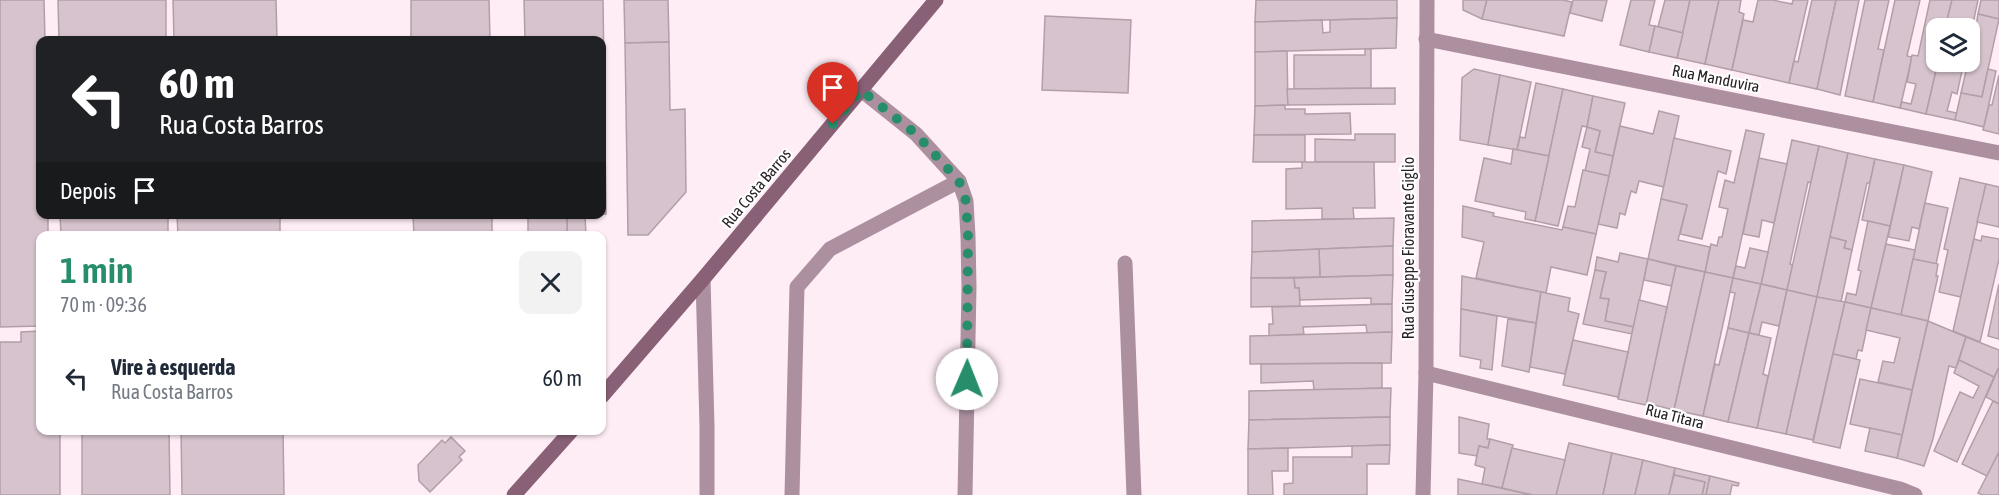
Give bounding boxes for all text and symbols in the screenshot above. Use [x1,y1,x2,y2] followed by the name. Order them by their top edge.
[1926,18,1980,72] map controls
[1926,18,1980,72] button: layers
[159,59,234,107] text: 60 m
[60,60,138,138] icon: left
[1671,61,1761,95] street label: Rua Manduvira
[807,62,858,124] pin
[816,71,849,104] icon: arrive
[159,109,324,140] text: Rua Costa Barros
[718,145,794,231] street label: Rua Costa Barros
[1399,157,1418,339] street label: Rua Giuseppe Fioravante Giglio
[128,174,161,207] icon: arrive
[60,178,116,204] text: Depois
[60,249,134,291] text: 1 min
[519,251,582,314] button: close
[60,293,147,316] text: 70 m · 09:36
[935,347,999,411] position arrow
[111,354,236,380] text: Vire à esquerda
[60,362,93,395] icon: left
[542,365,582,391] text: 60 m
[111,380,233,403] text: Rua Costa Barros
[1644,400,1706,432] street label: Rua Titara

